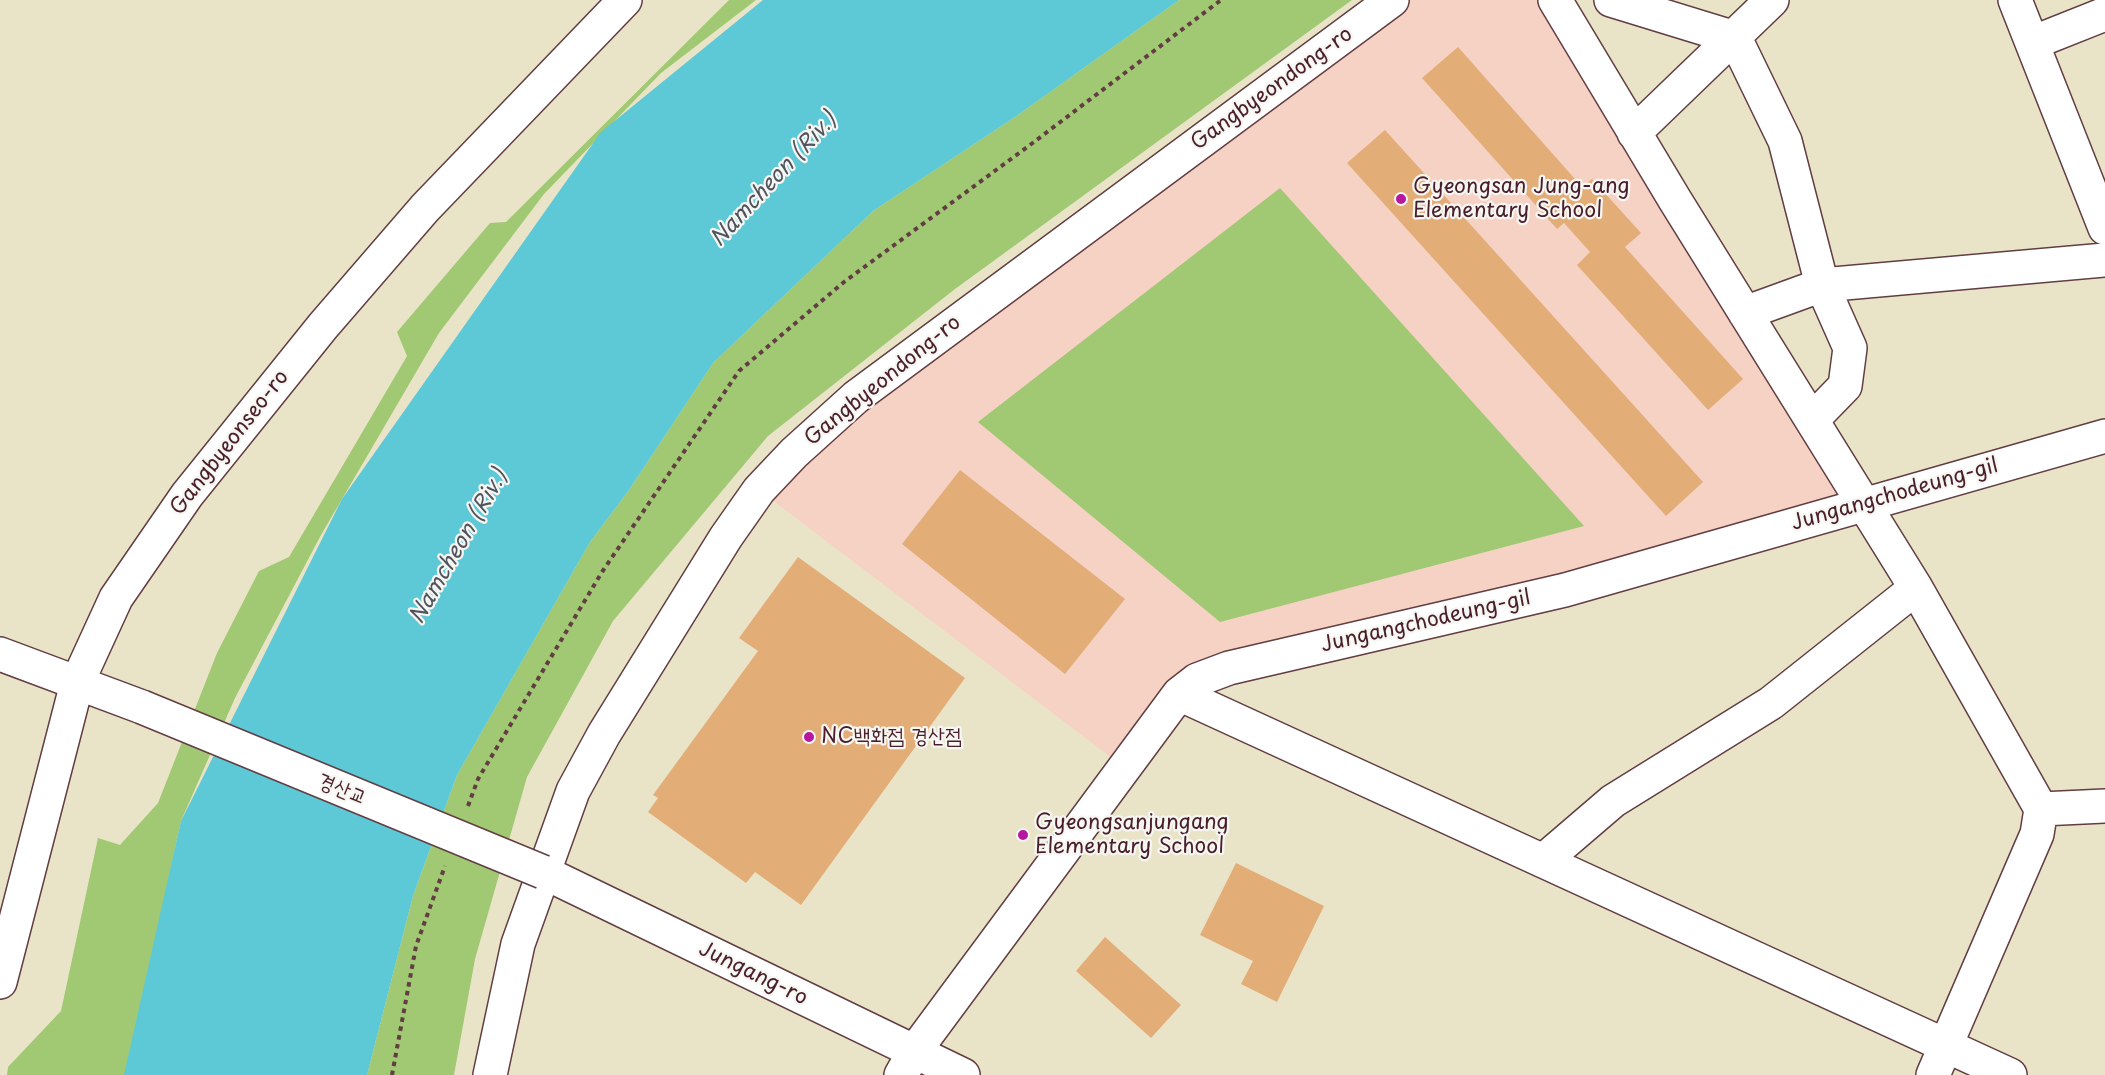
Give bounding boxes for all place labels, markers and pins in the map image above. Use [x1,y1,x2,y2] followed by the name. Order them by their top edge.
[1413,174,1630,224] place label: Gyeongsan Jung-ang Elementary School
[1394,192,1408,206] marker: Gyeongsan Jung-ang Elementary School
[821,724,962,750] place label: NC백화점 경산점
[802,730,816,744] marker: NC백화점 경산점
[1035,810,1229,860] place label: Gyeongsanjungang Elementary School
[1016,828,1030,842] marker: Gyeongsanjungang Elementary School

